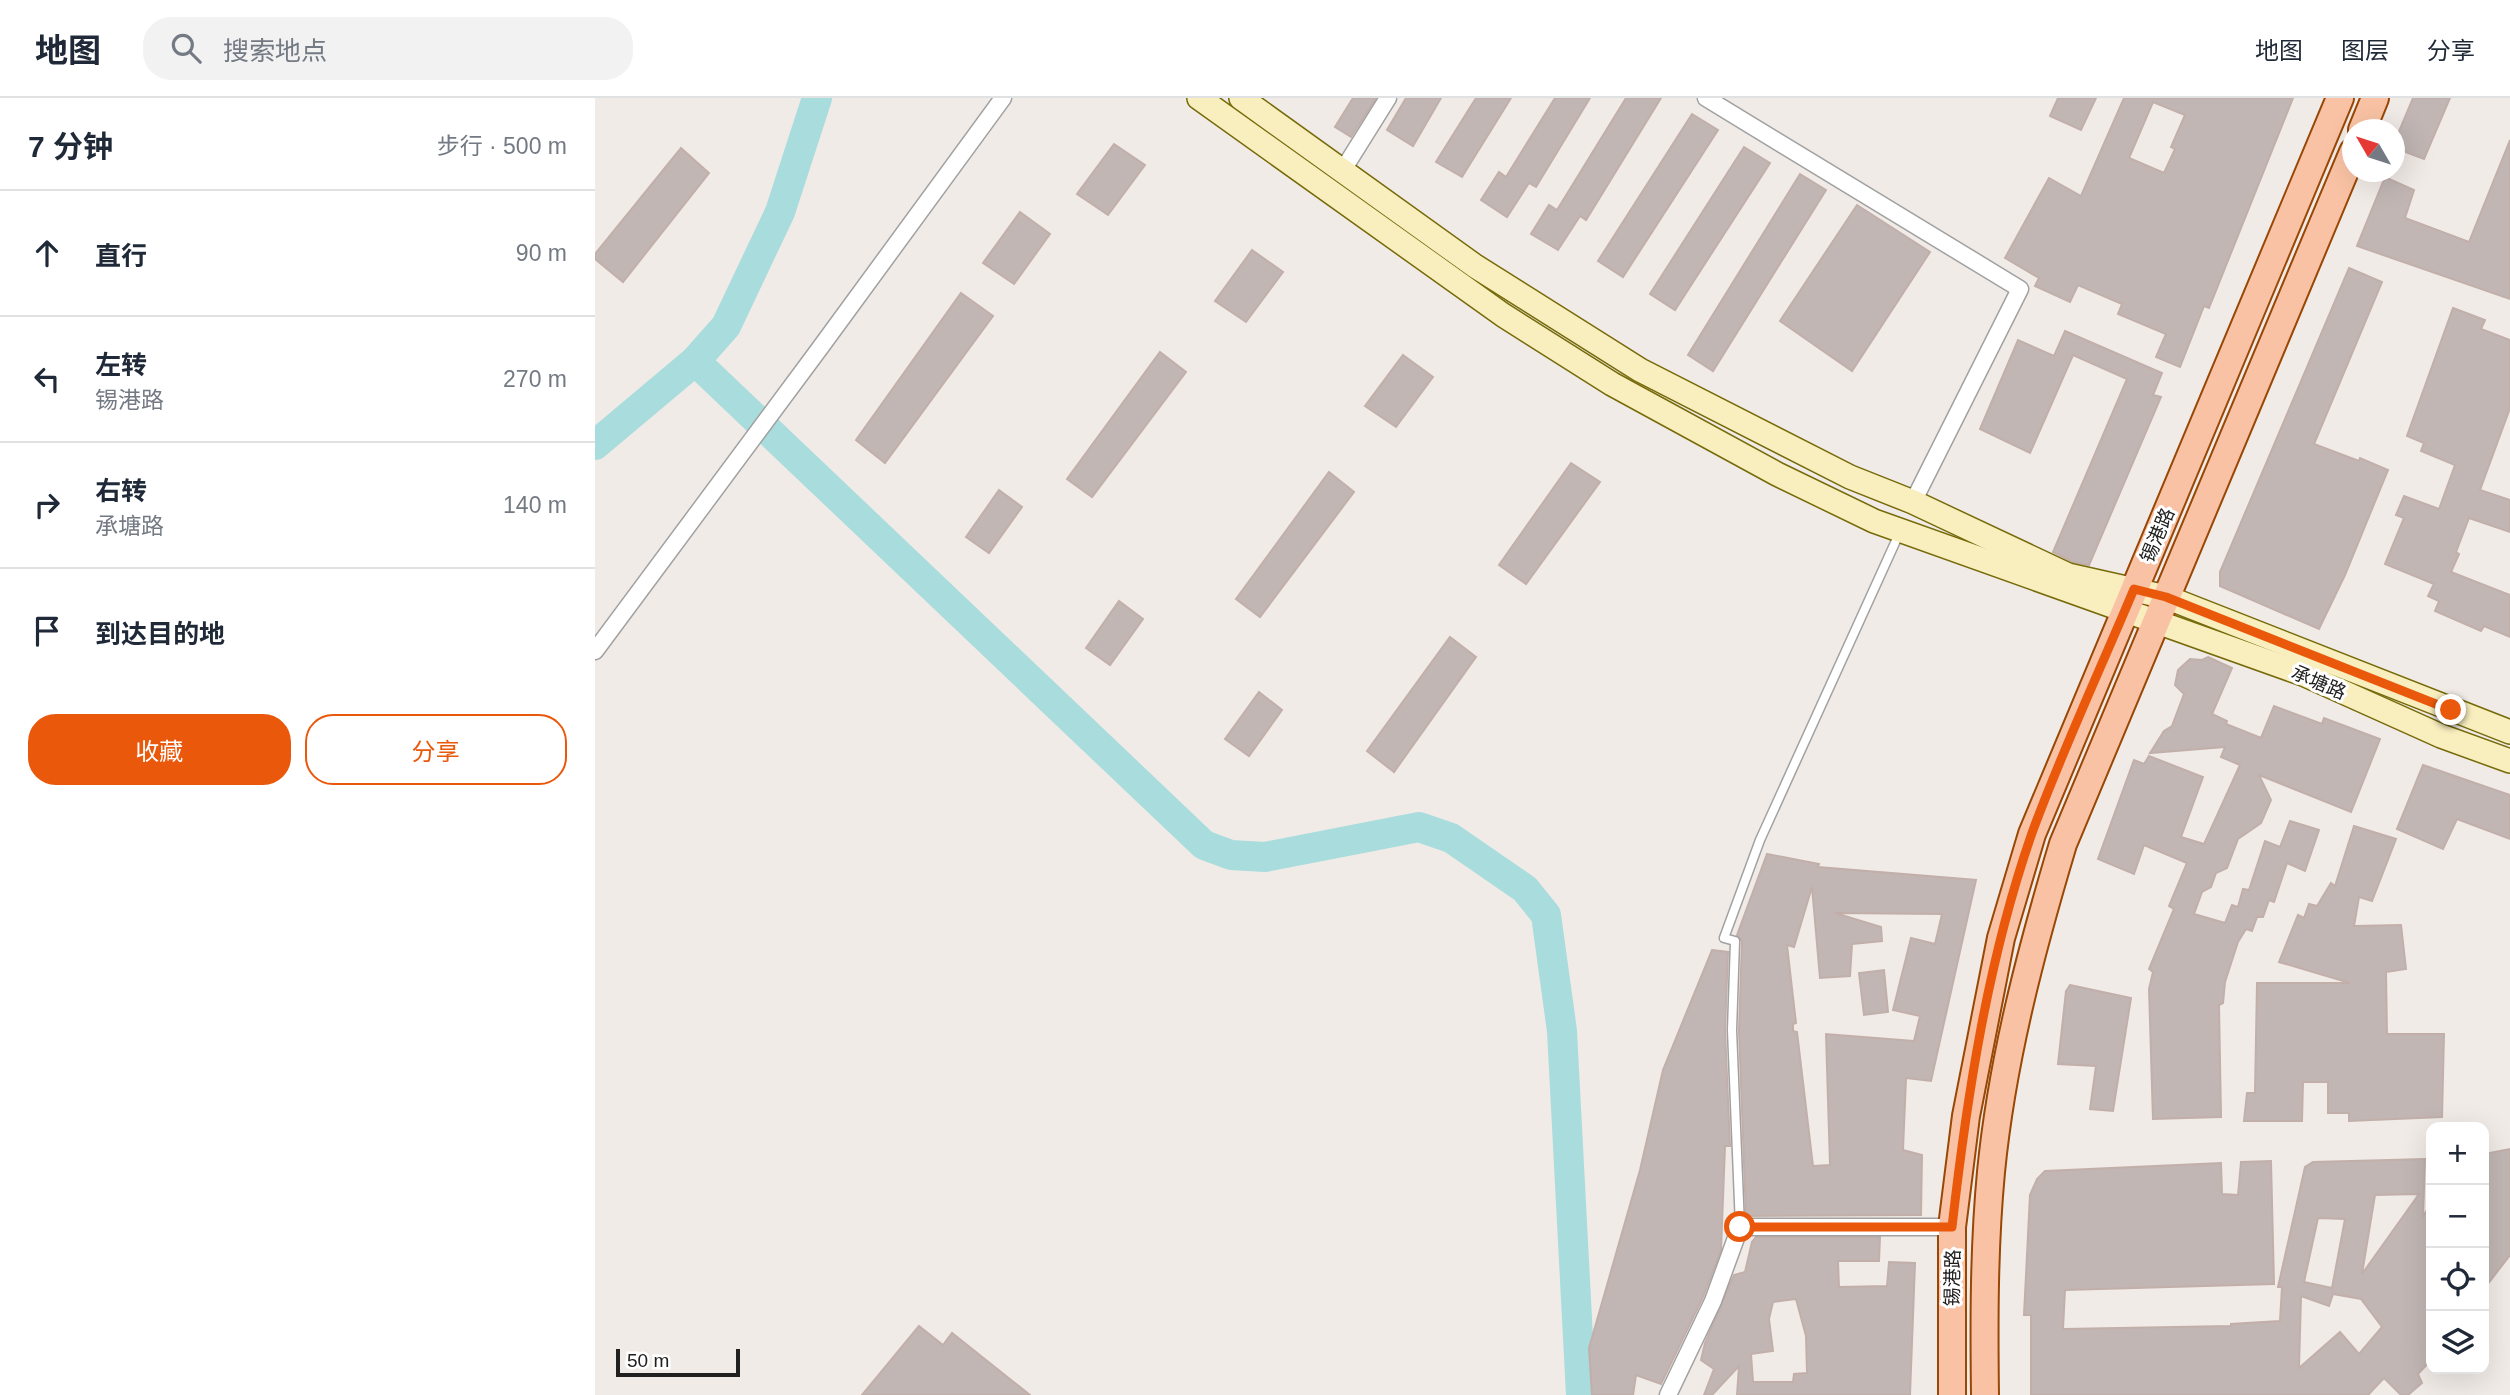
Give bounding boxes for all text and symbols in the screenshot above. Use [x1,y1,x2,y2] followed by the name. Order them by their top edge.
[143,17,633,80] search box
[167,29,205,67] icon: search
[35,32,101,69] text: 地图
[223,36,327,66] text: 搜索地点
[2255,37,2303,64] text: 地图
[2341,37,2389,64] text: 图层
[2427,37,2475,64] text: 分享
[2342,119,2405,182] north arrow
[28,130,113,163] text: 7 分钟
[437,133,567,159] text: 步行 · 500 m
[28,234,66,272] icon: ahead
[516,240,567,266] text: 90 m
[95,241,147,271] text: 直行
[95,350,147,380] text: 左转
[28,360,66,398] icon: left
[503,366,567,392] text: 270 m
[95,387,164,413] text: 锡港路
[95,476,147,506] text: 右转
[28,486,66,524] icon: right
[503,492,567,518] text: 140 m
[2137,505,2178,566] street label: 锡港路
[95,513,164,539] text: 承塘路
[28,612,66,650] icon: arrive
[95,619,225,649] text: 到达目的地
[2288,662,2349,703] street label: 承塘路
[2435,694,2466,725] route end
[28,714,291,785] button: 收藏
[305,714,567,785] button: 分享
[2426,1122,2489,1374] map controls
[2426,1122,2489,1185] button: +
[2426,1185,2489,1248] button: −
[1724,1211,1755,1242] route start
[2426,1248,2489,1311] button: locate
[1942,1249,1963,1307] street label: 锡港路
[2426,1311,2489,1374] button: layers
[616,1346,740,1378] scale bar
[627,1350,669,1371] text: 50 m

